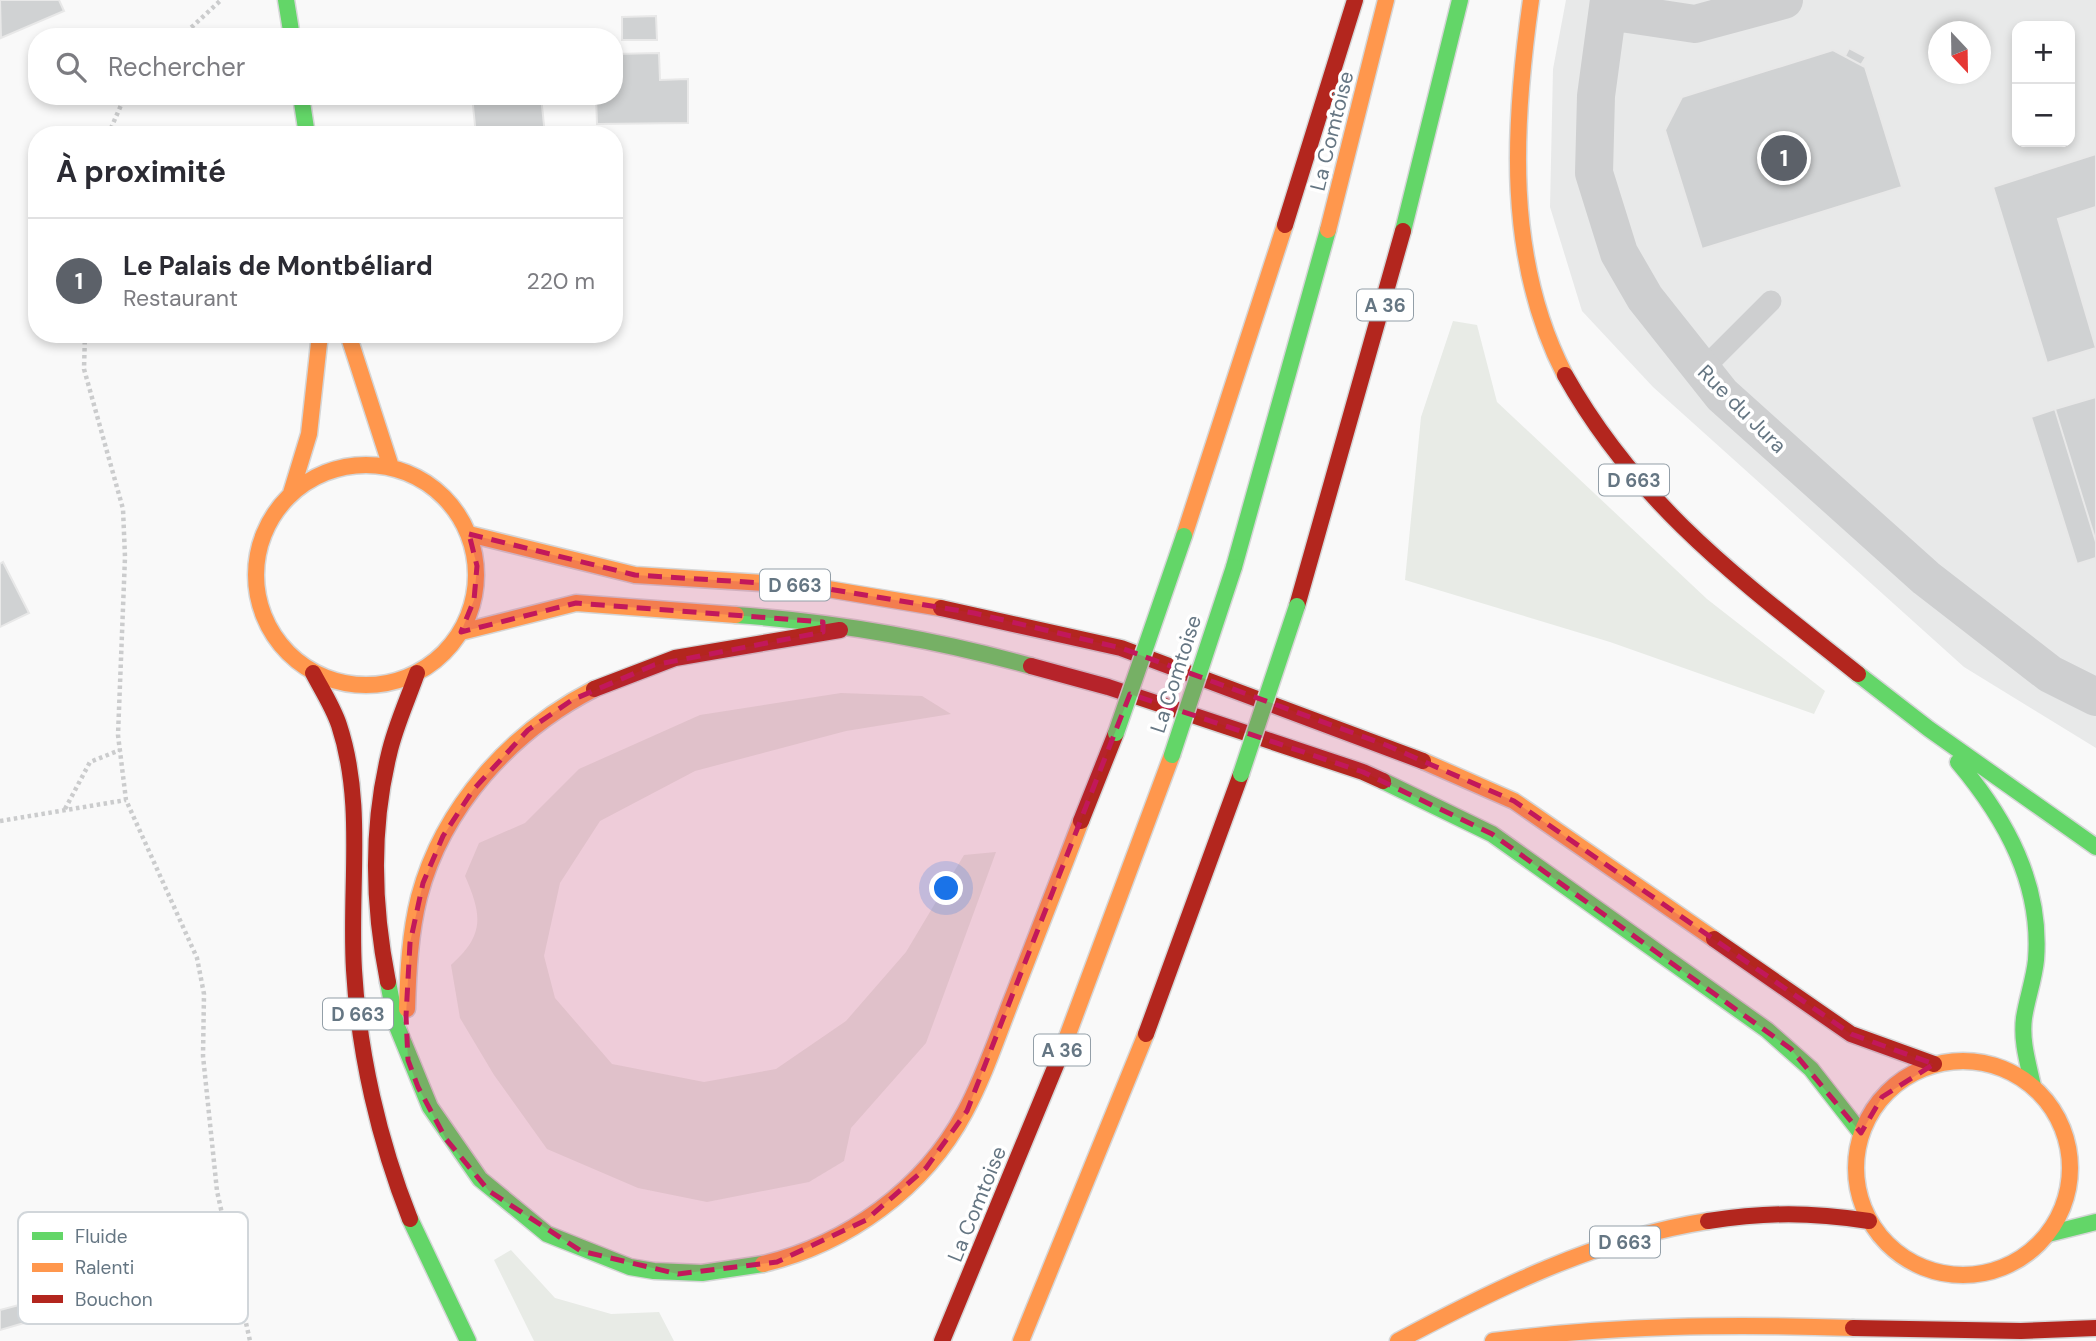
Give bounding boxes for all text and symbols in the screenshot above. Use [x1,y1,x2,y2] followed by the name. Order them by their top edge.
[1928,21,1991,84] north arrow
[2012,21,2075,147] map controls
[2012,21,2075,84] button: +
[28,28,623,105] search box
[52,48,90,86] icon: search
[108,50,245,84] text: Rechercher
[1304,68,1360,194] street label: La Comtoise
[2012,84,2075,147] button: −
[1761,132,1807,184] pin: 1
[56,152,226,191] text: À proximité
[123,249,433,283] text: Le Palais de Montbéliard
[75,266,83,296] text: 1
[526,266,595,296] text: 220 m
[123,283,238,313] text: Restaurant
[1357,290,1413,320] road number: A 36
[1692,359,1792,459] street label: Rue du Jura
[1599,464,1669,495] road number: D 663
[760,570,830,600] road number: D 663
[1144,611,1208,736] street label: La Comtoise
[929,871,963,905] your location
[323,998,393,1030] road number: D 663
[1034,1034,1090,1066] road number: A 36
[941,1142,1013,1266] street label: La Comtoise
[18,1212,248,1324] legend
[75,1224,128,1249] text: Fluide
[1590,1226,1660,1258] road number: D 663
[75,1255,134,1280] text: Ralenti
[75,1287,153,1312] text: Bouchon

